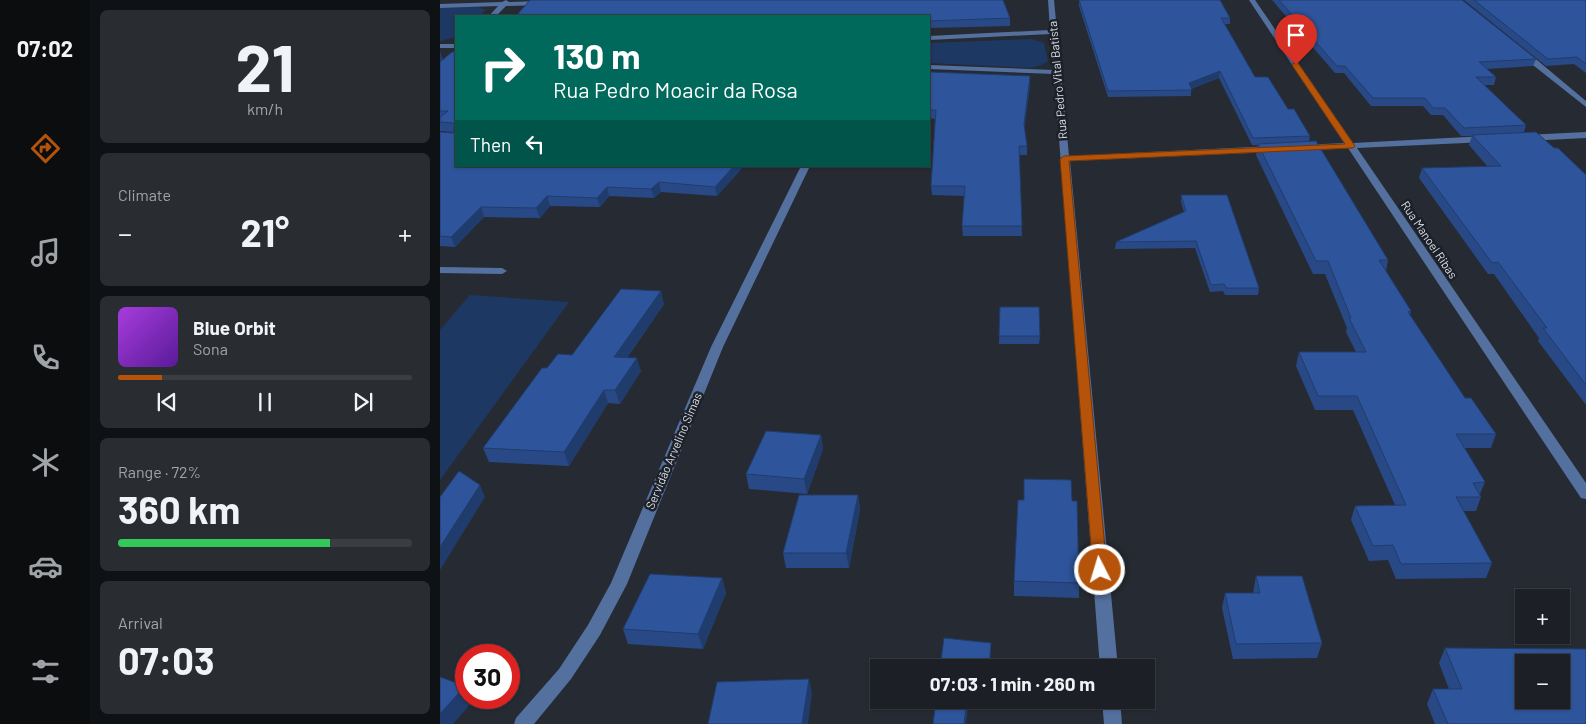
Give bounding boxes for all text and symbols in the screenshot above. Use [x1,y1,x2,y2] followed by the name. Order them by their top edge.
[1275,14,1317,65] pin
[1045,20,1069,140] street label: Rua Pedro Vital Batista
[1282,21,1310,49] icon: arrive
[235,27,295,105] text: 21
[553,34,640,76] text: 130 m
[17,35,73,61] text: 07:02
[470,35,535,100] icon: right
[553,76,798,102] text: Rua Pedro Moacir da Rosa
[247,99,283,118] text: km/h
[521,130,549,158] icon: left
[28,131,63,166] icon: directions
[470,133,511,156] text: Then
[118,185,171,204] text: Climate
[1399,198,1461,281] street label: Rua Manoel Ribas
[241,209,289,255] text: 21°
[118,216,132,250] text: −
[398,216,412,250] text: +
[28,235,63,270] icon: music
[193,316,276,339] text: Blue Orbit
[193,339,228,358] text: Sona
[28,340,63,375] icon: phone
[153,388,181,416] icon: previous
[251,388,279,416] icon: pause
[349,388,377,416] icon: next
[642,390,704,511] street label: Servidão Arvelino Simas
[28,445,63,480] icon: climate
[118,462,201,481] text: Range · 72%
[118,486,240,532] text: 360 km
[1073,543,1125,595] position arrow
[28,549,63,584] icon: car
[1515,589,1570,709] map controls
[1515,589,1570,644] button: +
[118,613,163,632] text: Arrival
[118,637,215,683] text: 07:03
[455,644,520,709] speed limit sign: 30
[28,654,63,689] icon: filters
[1515,654,1570,709] button: −
[930,672,1095,695] text: 07:03 · 1 min · 260 m

